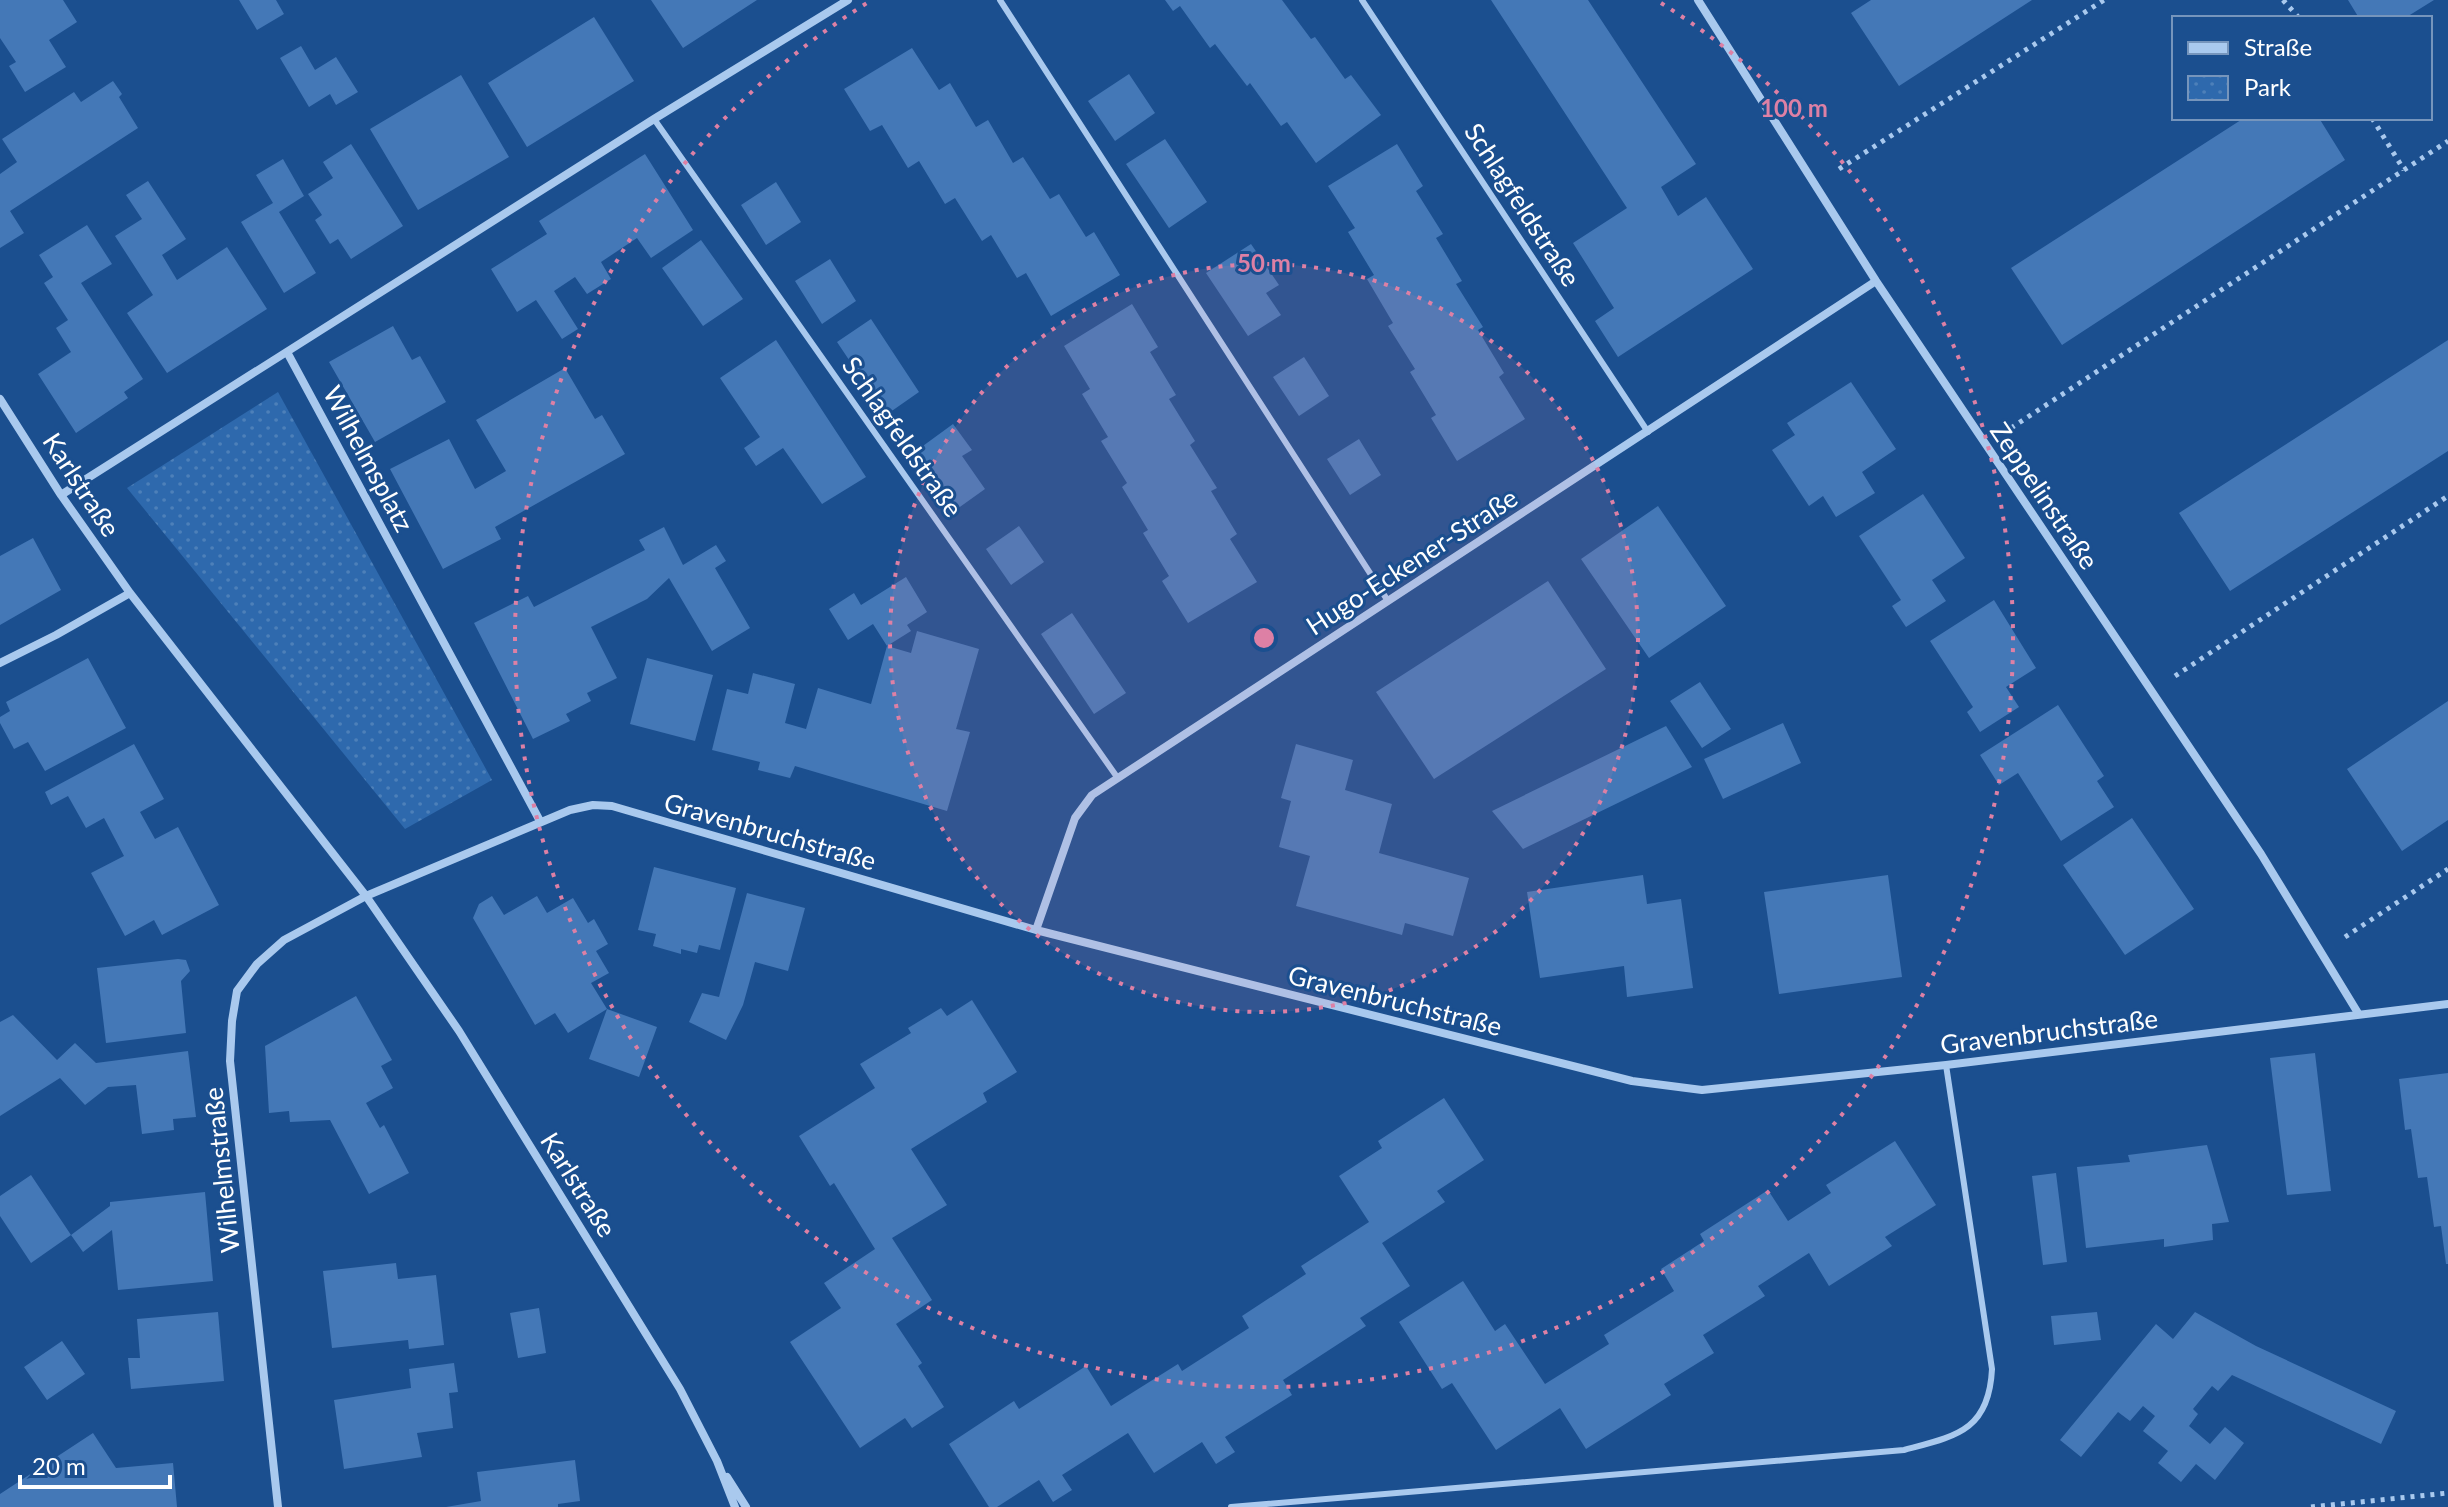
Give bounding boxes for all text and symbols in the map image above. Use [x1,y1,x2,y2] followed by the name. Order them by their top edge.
[2172,16,2432,120] legend
[2244,32,2312,61] text: Straße
[2244,72,2292,101] text: Park
[1760,93,1828,122] text: 100 m
[1458,117,1588,292] street label: Schlagfeldstraße
[1237,248,1291,277] text: 50 m
[836,350,970,523] street label: Schlagfeldstraße
[317,380,421,537] street label: Wilhelmsplatz
[1984,416,2106,575] street label: Zeppelinstraße
[36,427,127,542] street label: Karlstraße
[1300,481,1523,641] street label: Hugo-Eckener-Straße
[1250,624,1278,652] centre of rings
[661,785,880,877] street label: Gravenbruchstraße
[1285,958,1505,1042] street label: Gravenbruchstraße
[1938,1002,2160,1060] street label: Gravenbruchstraße
[196,1086,246,1255] street label: Wilhelmstraße
[534,1126,623,1243] street label: Karlstraße
[20,1439,170,1489] scale bar
[32,1451,86,1480] text: 20 m

